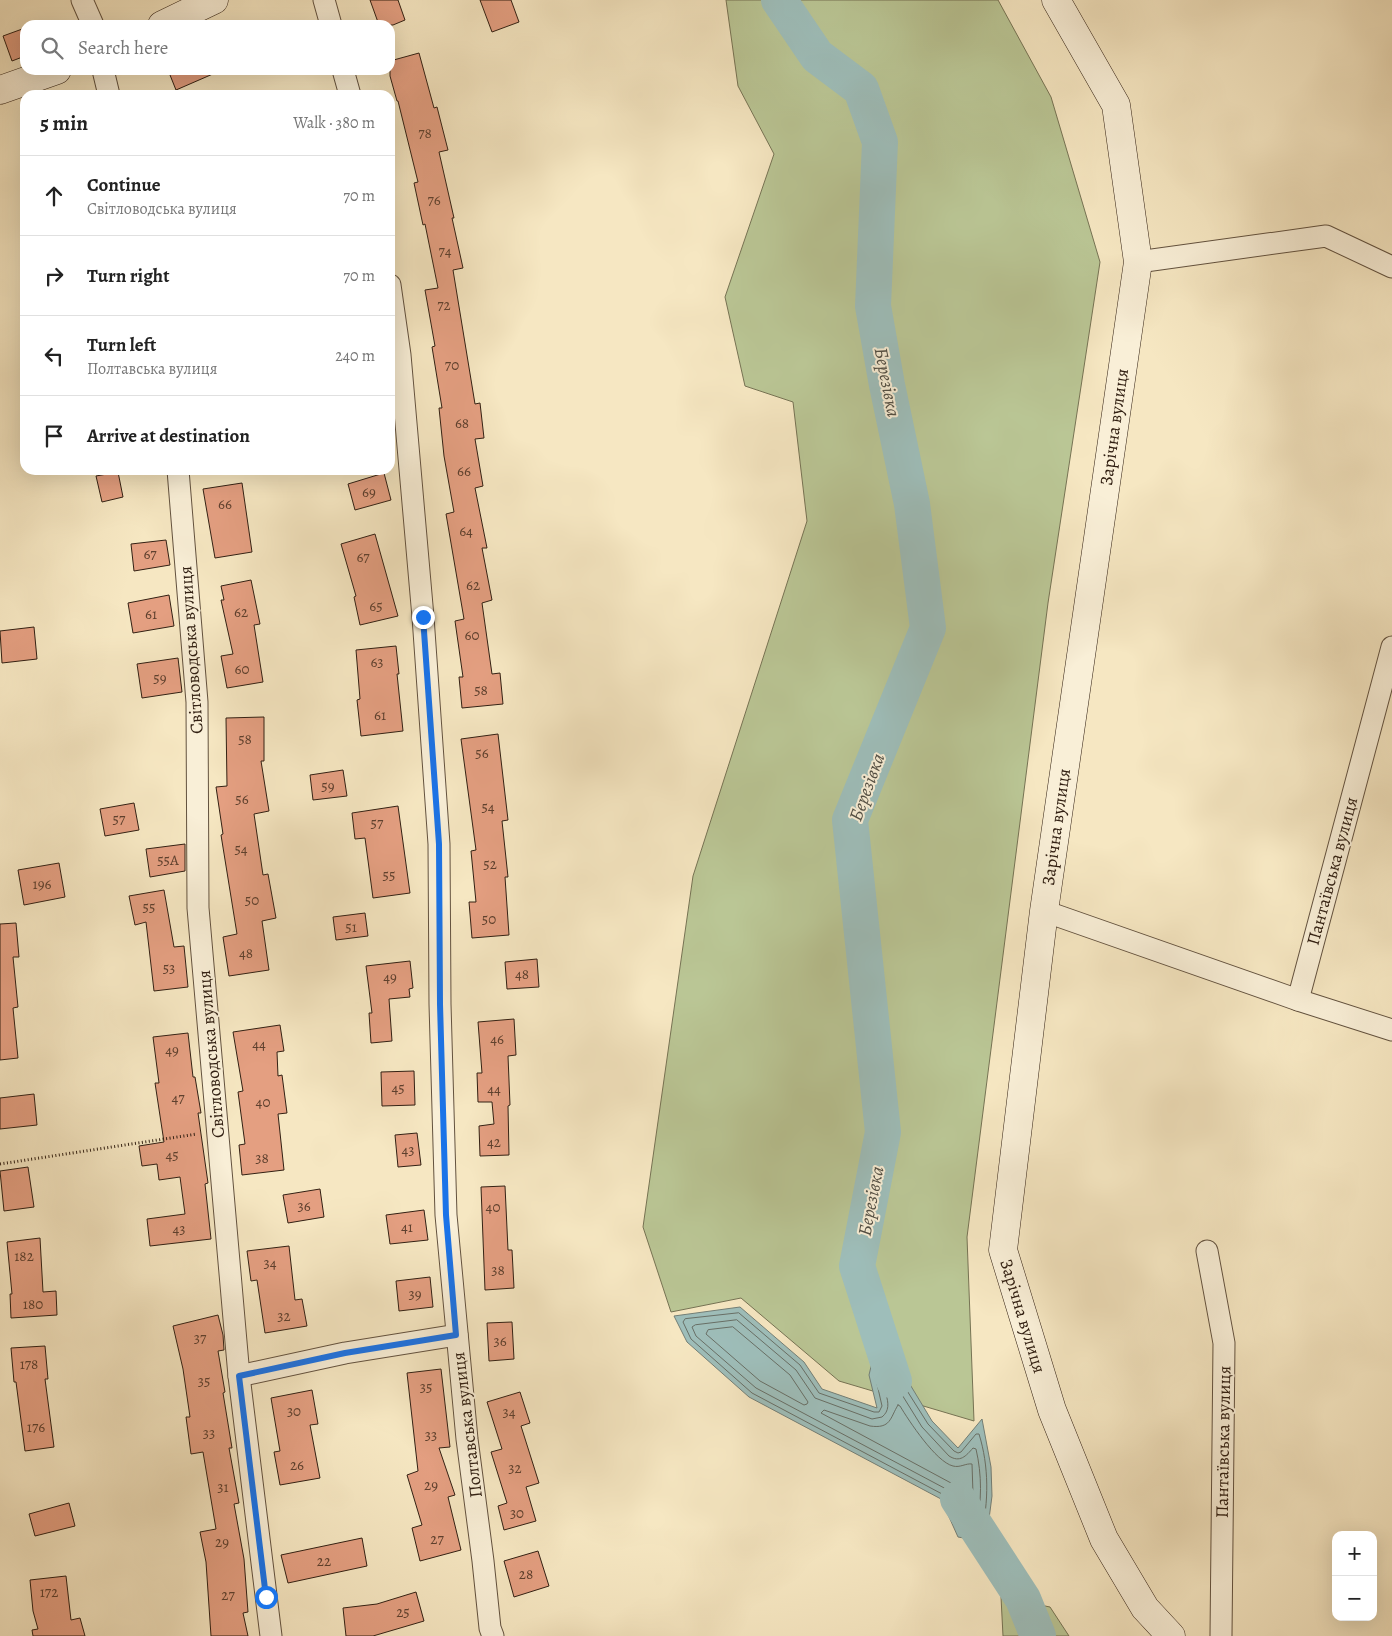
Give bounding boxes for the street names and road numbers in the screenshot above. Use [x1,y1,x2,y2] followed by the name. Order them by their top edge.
[1094,367,1134,487] street label: Зарічна вулиця
[173,565,209,735] street label: Світловодська вулиця
[1036,767,1076,887] street label: Зарічна вулиця
[1301,794,1363,948] street label: Пантаївська вулиця
[192,969,230,1139] street label: Світловодська вулиця
[994,1256,1052,1376] street label: Зарічна вулиця
[446,1351,488,1499] street label: Полтавська вулиця
[1210,1366,1236,1518] street label: Пантаївська вулиця

